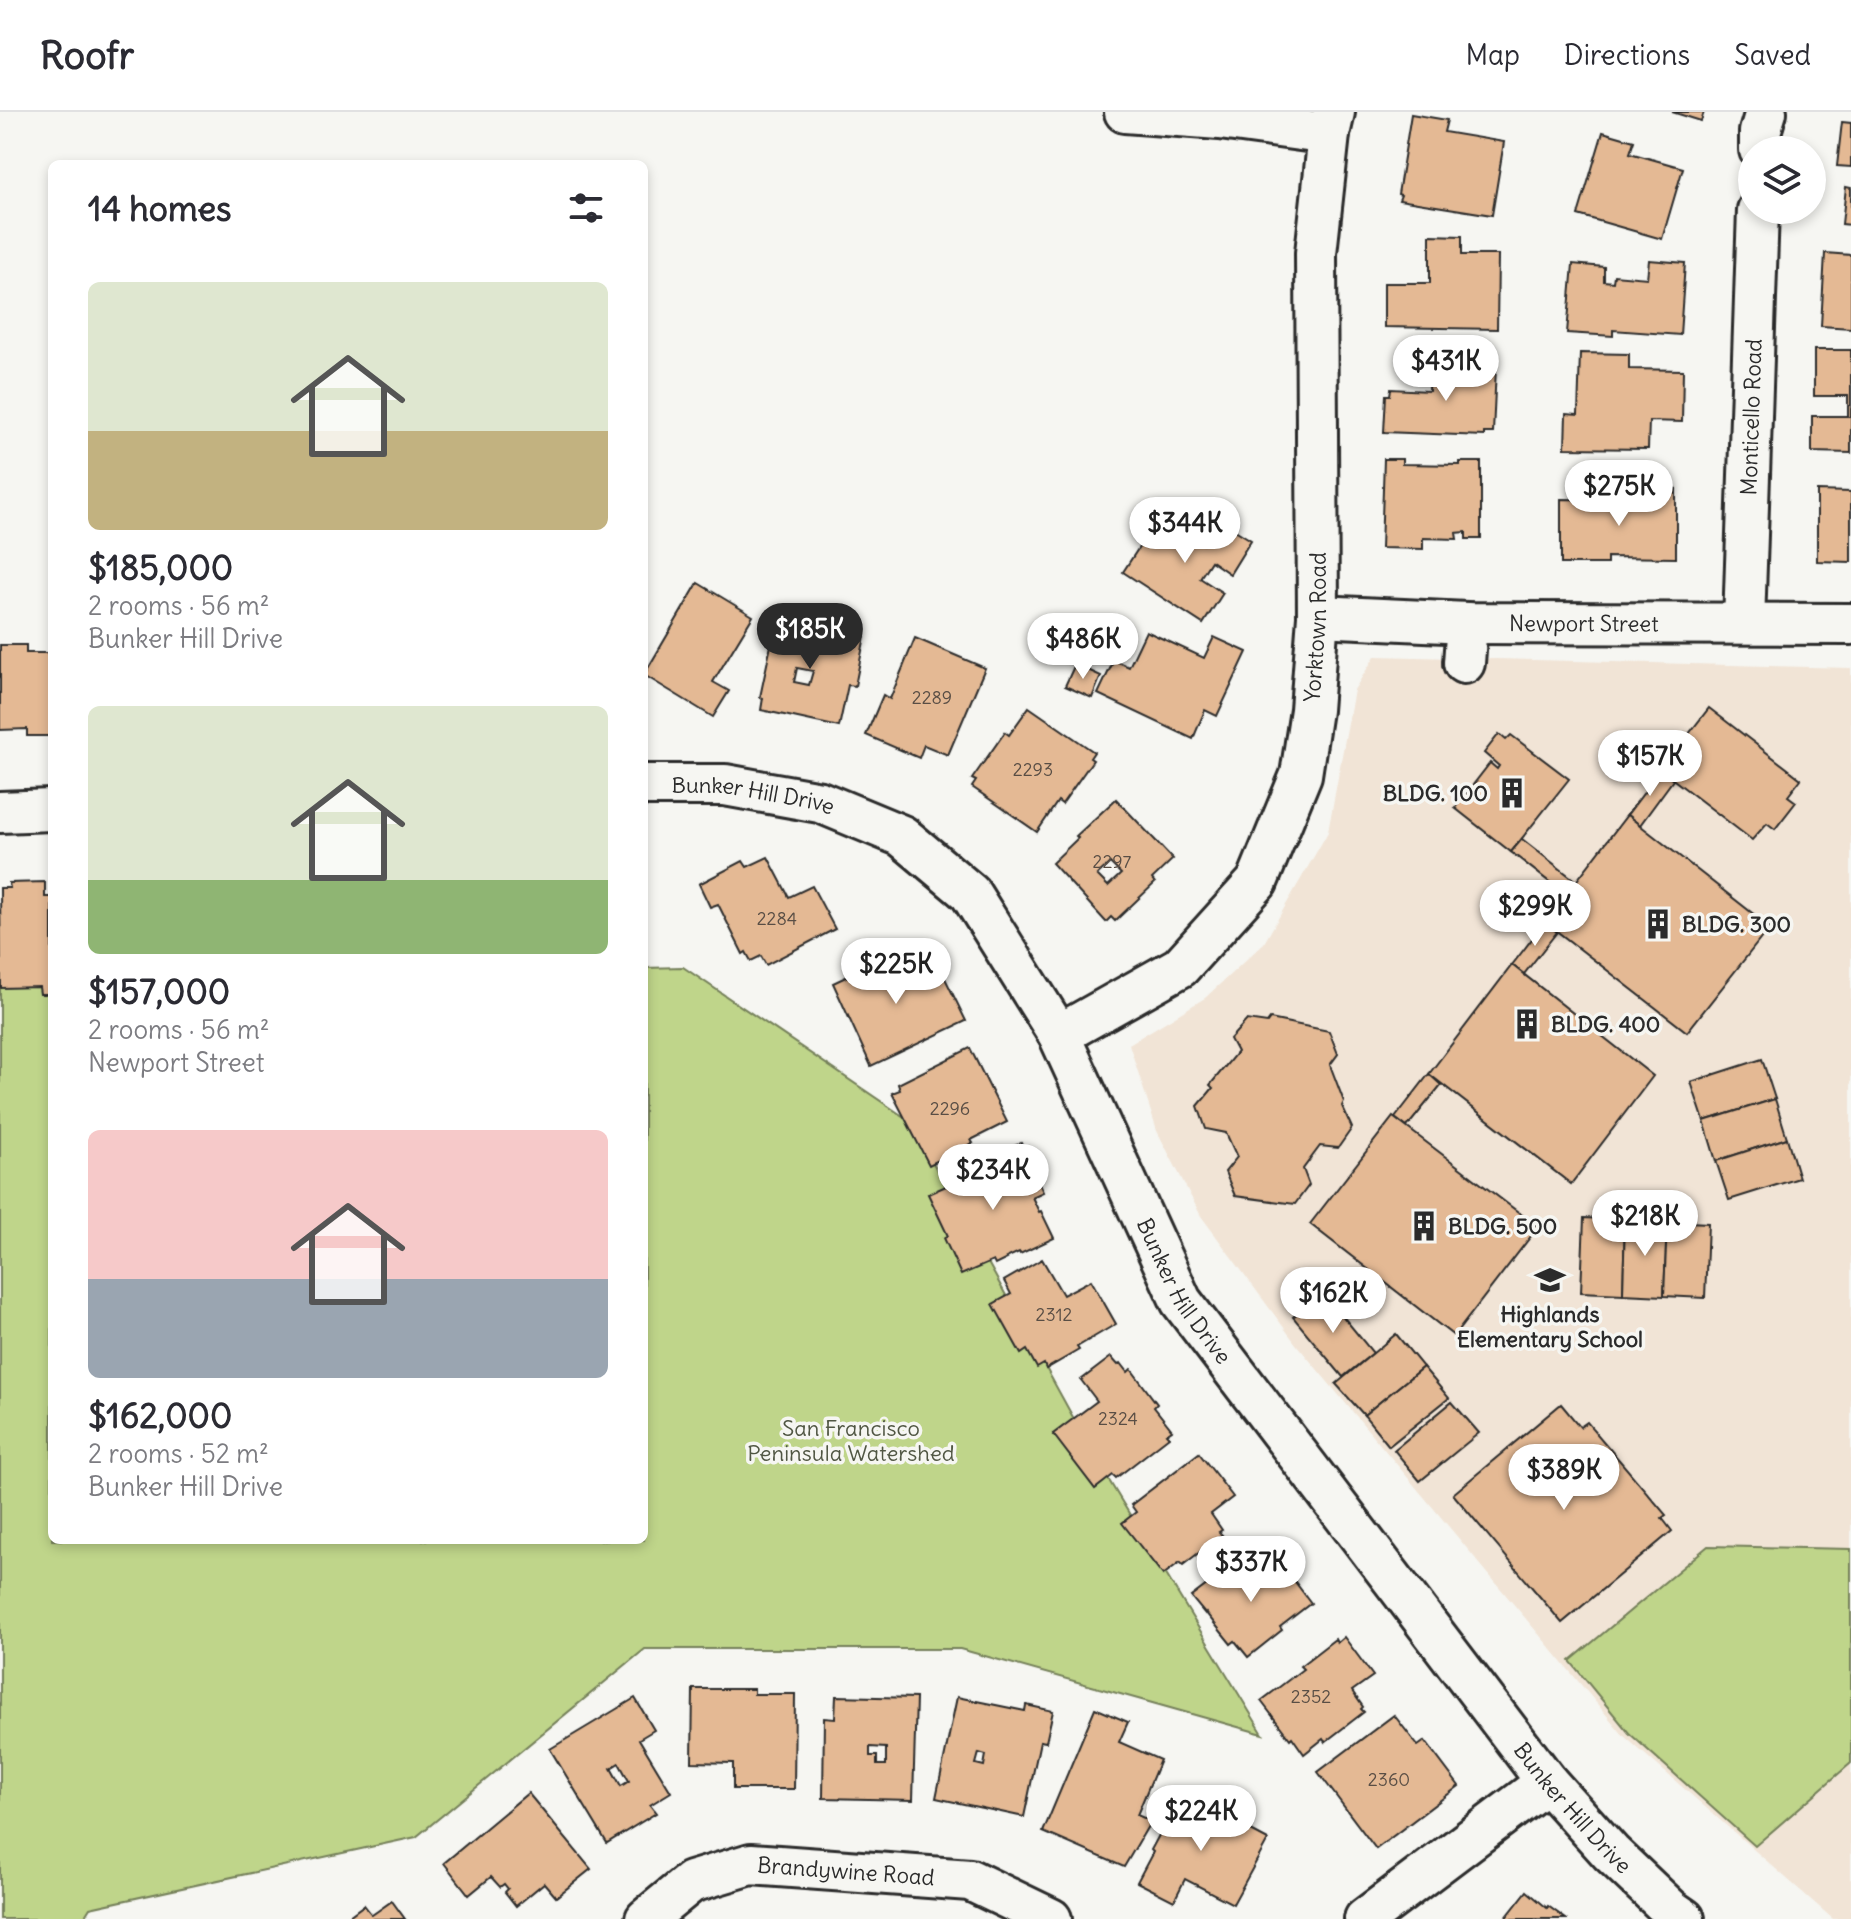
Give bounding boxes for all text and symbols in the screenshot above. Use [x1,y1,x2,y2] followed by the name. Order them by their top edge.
[40,32,134,79] text: Roofr
[1465,37,1520,73] text: Map
[1564,37,1690,73] text: Directions
[1734,37,1811,73] text: Saved
[1738,136,1826,224] map controls
[1738,136,1826,224] button: layers
[564,186,608,230] icon: filters
[88,187,232,230] text: 14 homes
[276,334,420,478] icon: home
[1390,335,1502,403] pin: $431K
[1734,338,1768,496] street label: Monticello Road
[1411,344,1481,377] text: $431K
[1563,460,1675,528] pin: $275K
[1583,469,1655,502] text: $275K
[1129,497,1241,565] pin: $344K
[1147,506,1223,539] text: $344K
[88,546,233,589] text: $185,000
[1298,552,1332,703] street label: Yorktown Road
[88,589,269,622] text: 2 rooms · 56 m²
[754,603,866,671] pin: $185K
[1509,609,1659,637] street label: Newport Street
[775,612,845,645] text: $185K
[1027,613,1139,681] pin: $486K
[88,622,283,655] text: Bunker Hill Drive
[1045,622,1121,655] text: $486K
[912,686,952,709] house number: 2289
[1594,730,1706,798] pin: $157K
[1616,739,1684,772] text: $157K
[276,758,420,902] icon: home
[1013,758,1053,781] house number: 2293
[671,771,839,821] street label: Bunker Hill Drive
[1495,776,1529,810] building icon: BLDG. 100
[1383,779,1488,807] place label: BLDG. 100
[1093,850,1132,873] house number: 2297
[1479,880,1591,948] pin: $299K
[1498,889,1572,922] text: $299K
[757,907,797,930] house number: 2284
[1641,907,1675,941] building icon: BLDG. 300
[1682,910,1791,938] place label: BLDG. 300
[840,938,952,1006] pin: $225K
[859,947,933,980] text: $225K
[88,970,230,1013] text: $157,000
[1510,1007,1544,1041] building icon: BLDG. 400
[1551,1010,1660,1038] place label: BLDG. 400
[88,1013,269,1046] text: 2 rooms · 56 m²
[88,1046,265,1079] text: Newport Street
[930,1097,970,1120] house number: 2296
[937,1144,1049,1212] pin: $234K
[956,1153,1030,1186] text: $234K
[276,1182,420,1326] icon: home
[1589,1190,1701,1258] pin: $218K
[1610,1199,1680,1232] text: $218K
[1407,1209,1441,1243] building icon: BLDG. 500
[1448,1212,1557,1240] place label: BLDG. 500
[1131,1214,1238,1369] street label: Bunker Hill Drive
[1533,1263,1567,1297] school or university icon: Highlands Elementary School
[1277,1267,1389,1335] pin: $162K
[1298,1276,1368,1309] text: $162K
[1457,1300,1643,1353] place label: Highlands Elementary School
[1036,1303,1073,1326] house number: 2312
[88,1394,232,1437] text: $162,000
[1098,1407,1138,1430] house number: 2324
[747,1414,955,1467] park label: San Francisco Peninsula Watershed
[88,1437,269,1470] text: 2 rooms · 52 m²
[1508,1444,1620,1512] pin: $389K
[1526,1453,1602,1486] text: $389K
[88,1470,283,1503] text: Bunker Hill Drive
[1195,1536,1307,1604] pin: $337K
[1215,1545,1287,1578] text: $337K
[1291,1685,1331,1708] house number: 2352
[1508,1737,1638,1879] street label: Bunker Hill Drive
[1368,1768,1410,1791] house number: 2360
[1145,1785,1257,1853] pin: $224K
[1164,1794,1238,1827] text: $224K
[756,1850,936,1891] street label: Brandywine Road

